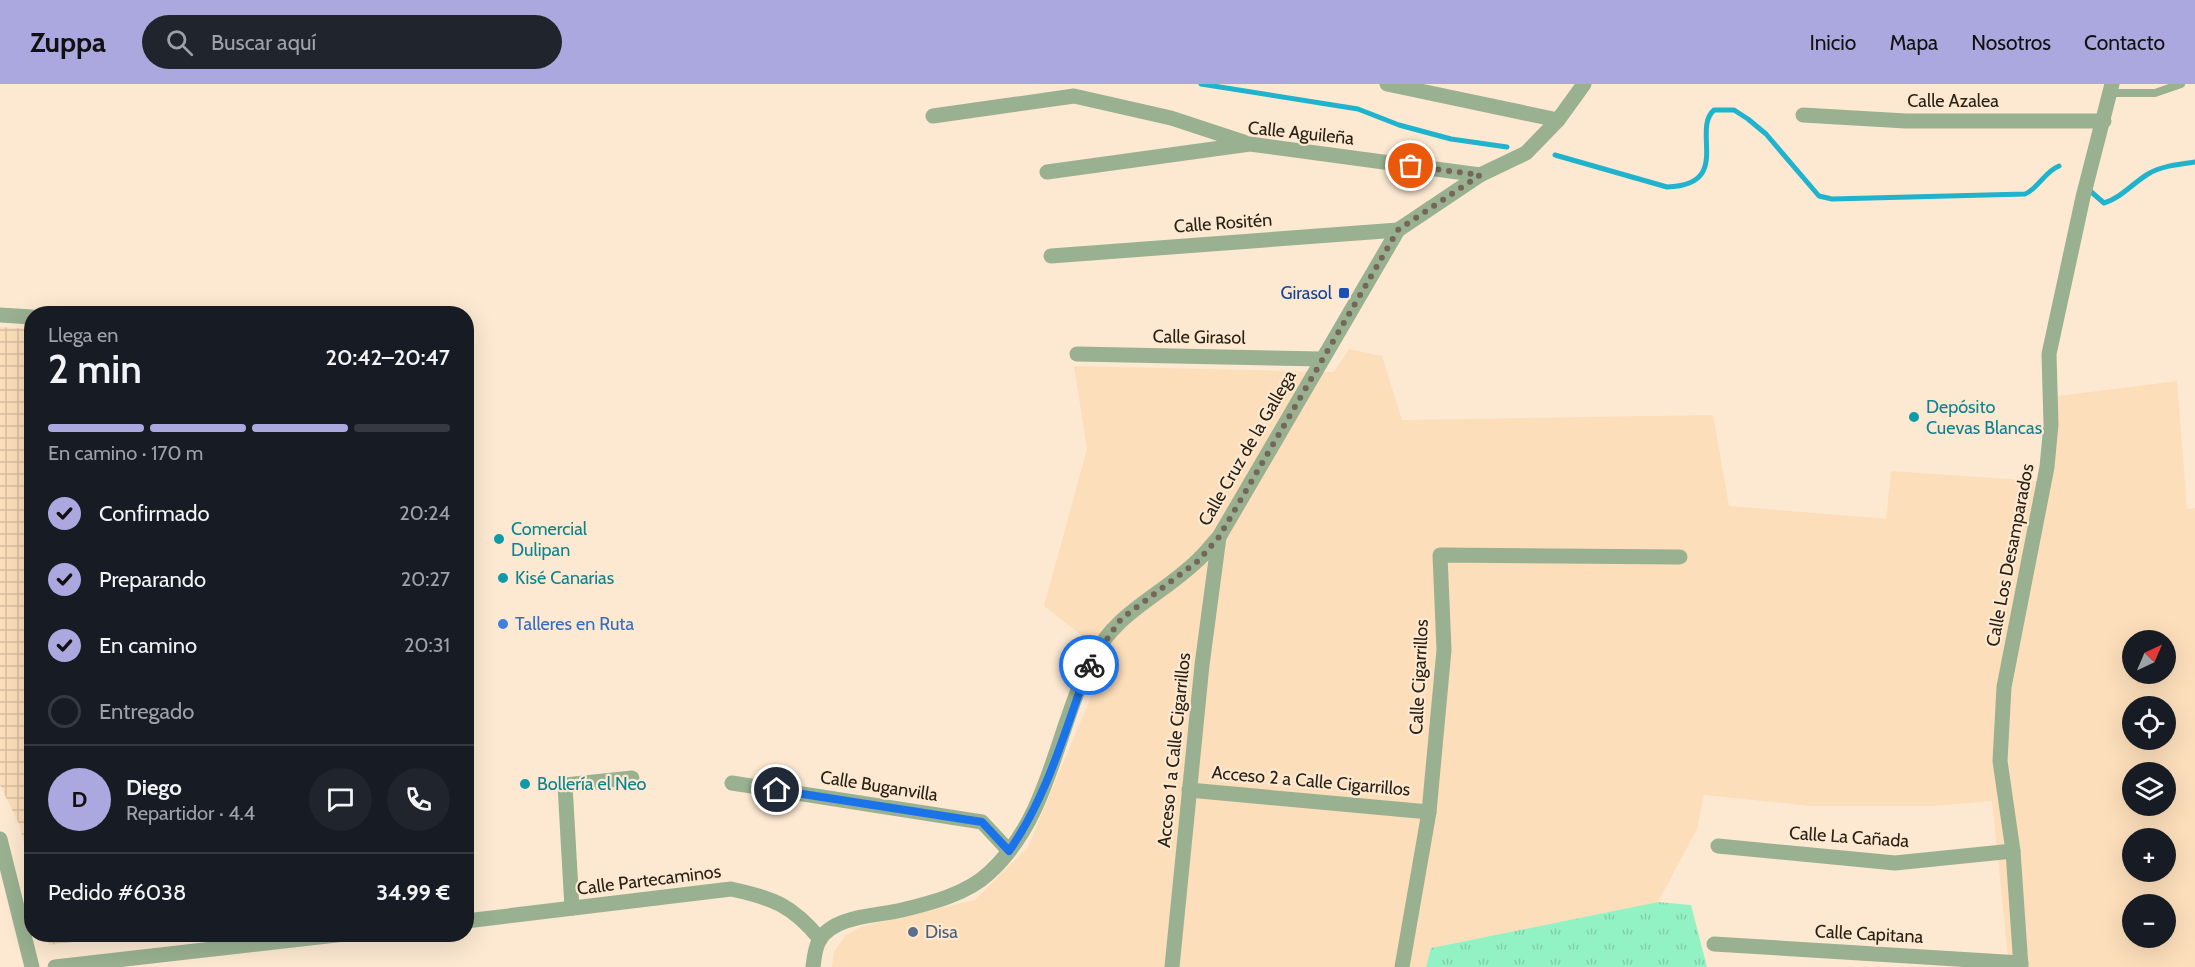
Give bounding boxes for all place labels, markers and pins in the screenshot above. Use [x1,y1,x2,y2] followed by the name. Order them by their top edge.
[1385,140,1436,191] pin
[1280,282,1333,304] place label: Girasol
[1337,286,1351,300] marker: Girasol
[1926,396,2042,439] place label: Depósito Cuevas Blancas
[1907,410,1921,424] marker: Depósito Cuevas Blancas
[511,518,588,561] place label: Comercial Dulipan
[492,532,506,546] marker: Comercial Dulipan
[515,567,614,589] place label: Kisé Canarias
[496,571,510,585] marker: Kisé Canarias
[515,613,634,635] place label: Talleres en Ruta
[496,617,510,631] marker: Talleres en Ruta
[751,764,802,815] pin
[537,773,647,795] place label: Bollería el Neo
[518,777,532,791] marker: Bollería el Neo
[925,921,958,943] place label: Disa
[906,925,920,939] marker: Disa

